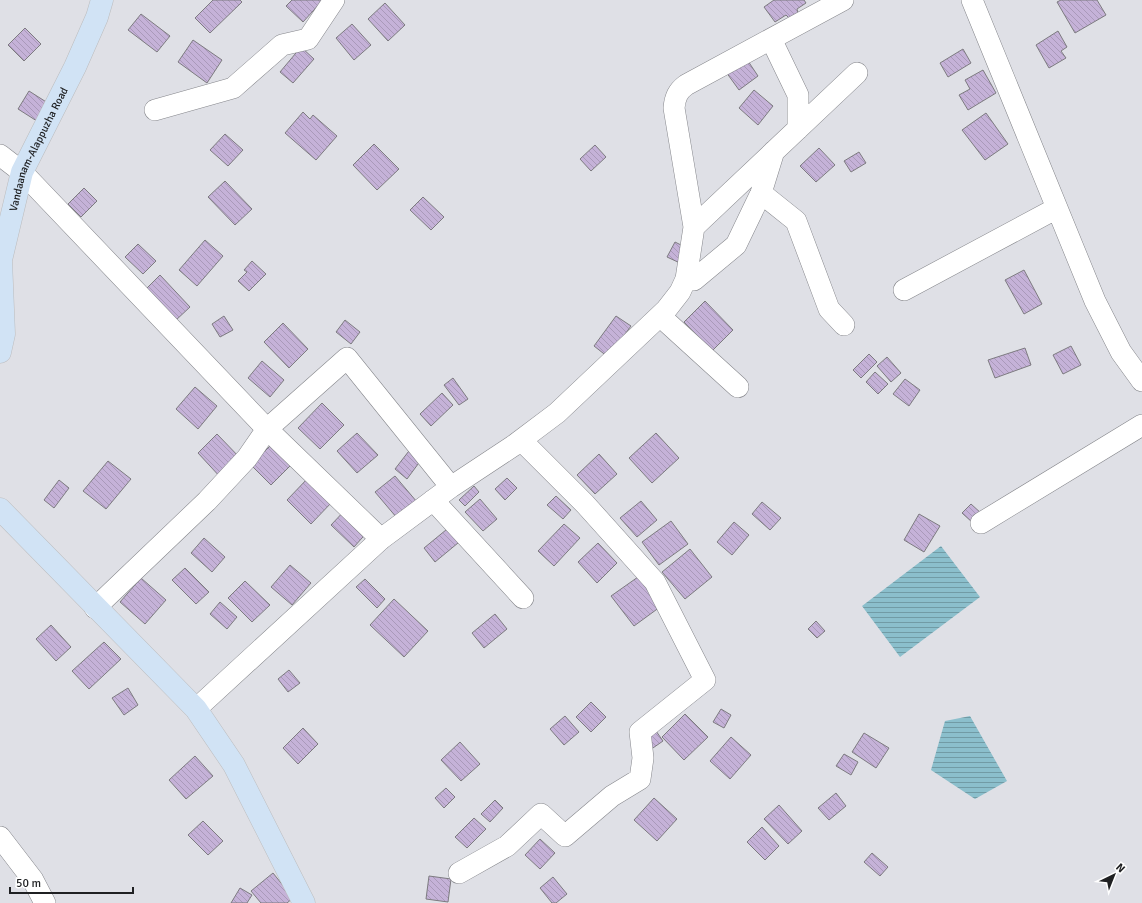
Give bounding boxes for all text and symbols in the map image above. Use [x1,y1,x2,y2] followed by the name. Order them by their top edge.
[6,85,70,213] street label: Vandaanam-Alappuzha Road
[1094,855,1134,895] north arrow
[1113,861,1128,875] text: N
[10,869,133,895] scale bar
[16,876,41,891] text: 50 m

